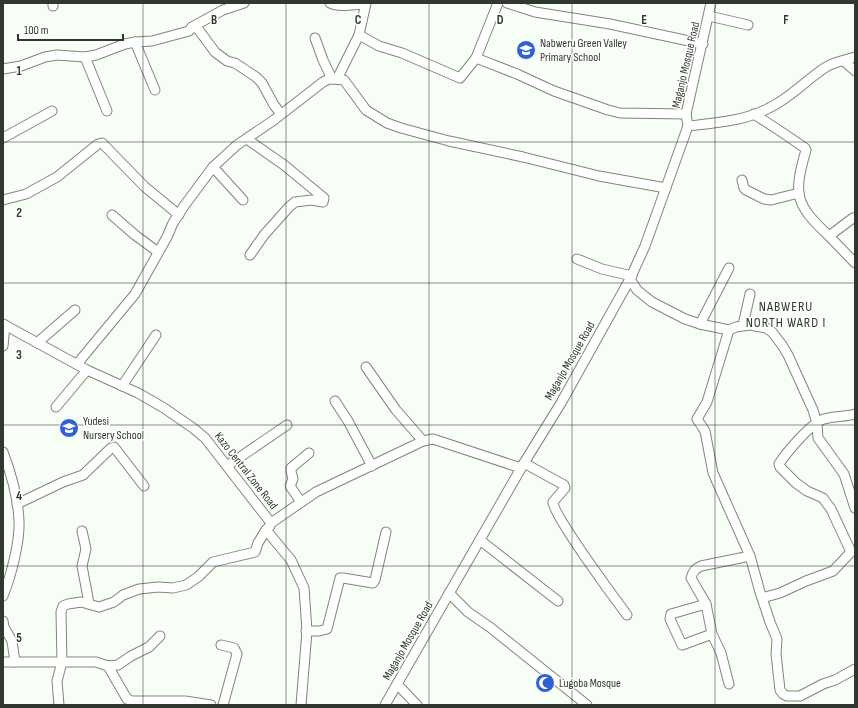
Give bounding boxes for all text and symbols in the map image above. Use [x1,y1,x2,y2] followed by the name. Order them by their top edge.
[211,12,217,28] text: B
[355,12,362,28] text: C
[497,12,504,28] text: D
[641,12,647,28] text: E
[783,12,789,28] text: F
[18,16,123,42] scale bar
[669,20,703,110] street label: Maganjo Mosque Road
[24,23,49,38] text: 100 m
[540,36,627,65] place label: Nabweru Green Valley Primary School
[515,39,537,61] school or university icon: Nabweru Green Valley Primary School
[16,63,22,79] text: 1
[16,205,22,221] text: 2
[746,298,826,331] district label: NABWERU NORTH WARD I
[541,319,599,403] street label: Maganjo Mosque Road
[16,347,22,363] text: 3
[83,414,144,443] place label: Yudesi Nursery School
[58,417,80,439] school or university icon: Yudesi Nursery School
[211,429,281,513] street label: Kazo Central Zone Road
[16,488,22,504] text: 4
[379,599,437,683] street label: Maganjo Mosque Road
[16,630,22,646] text: 5
[534,672,556,694] mosque icon: Lugoba Mosque
[559,676,621,691] place label: Lugoba Mosque

